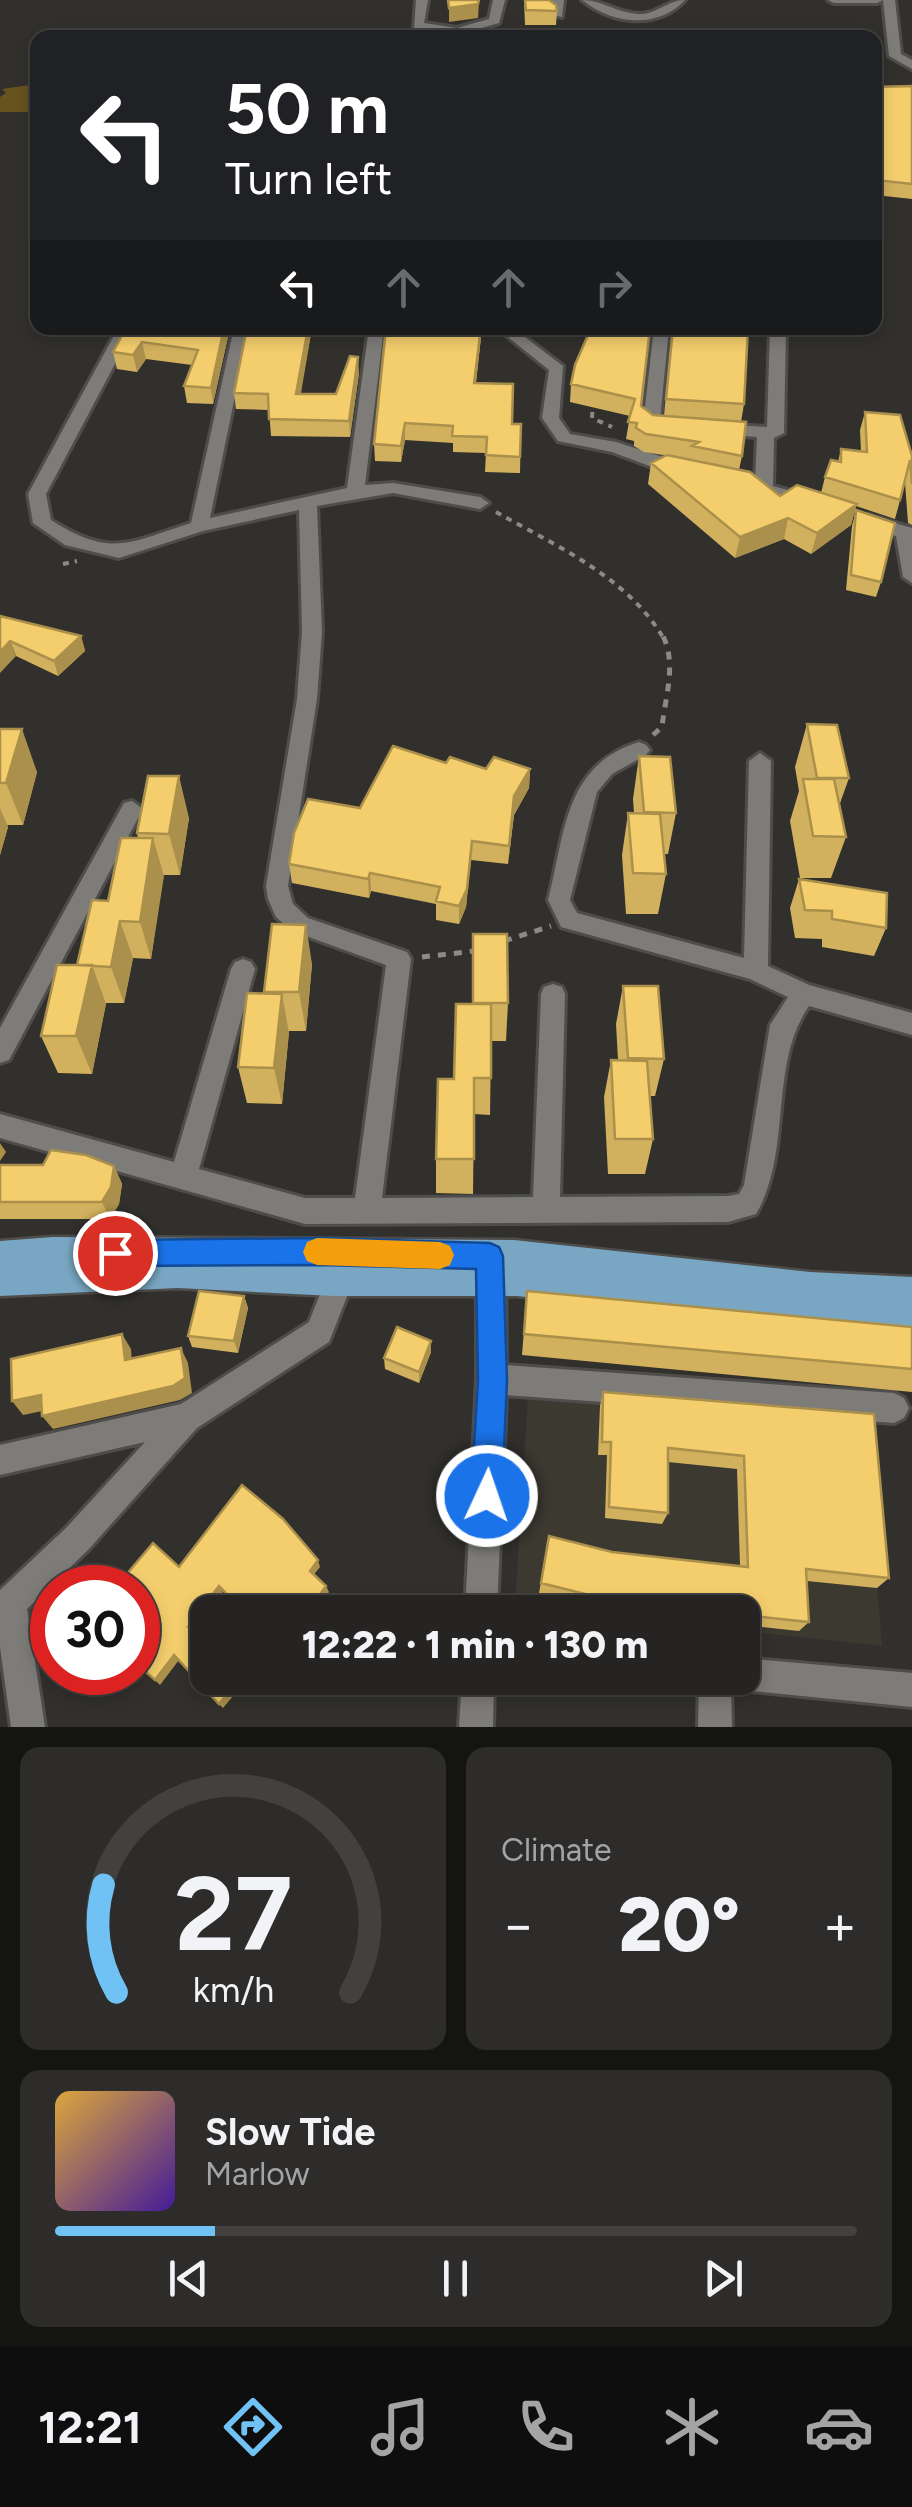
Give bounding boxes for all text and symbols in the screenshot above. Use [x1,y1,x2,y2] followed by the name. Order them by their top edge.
[225,66,389,151] text: 50 m
[60,70,190,200] icon: left
[225,151,392,205] text: Turn left
[271,260,326,315] icon: left
[376,260,431,315] icon: ahead
[481,260,536,315] icon: ahead
[586,260,641,315] icon: right
[73,1211,158,1296] pin
[88,1226,143,1281] icon: arrive
[435,1444,539,1548] position arrow
[30,1565,160,1695] speed limit sign: 30
[302,1622,648,1668] text: 12:22 · 1 min · 130 m
[501,1831,612,1869] text: Climate
[174,1851,292,1976] text: 27
[618,1880,740,1970] text: 20°
[501,1892,535,1958] text: −
[823,1892,857,1958] text: +
[192,1968,274,2011] text: km/h
[205,2109,375,2155] text: Slow Tide
[205,2155,309,2193] text: Marlow
[161,2251,216,2306] icon: previous
[428,2251,483,2306] icon: pause
[696,2251,751,2306] icon: next
[218,2392,288,2462] icon: directions
[365,2392,435,2462] icon: music
[511,2392,581,2462] icon: phone
[657,2392,727,2462] icon: climate
[804,2392,874,2462] icon: car
[38,2400,142,2454] text: 12:21

